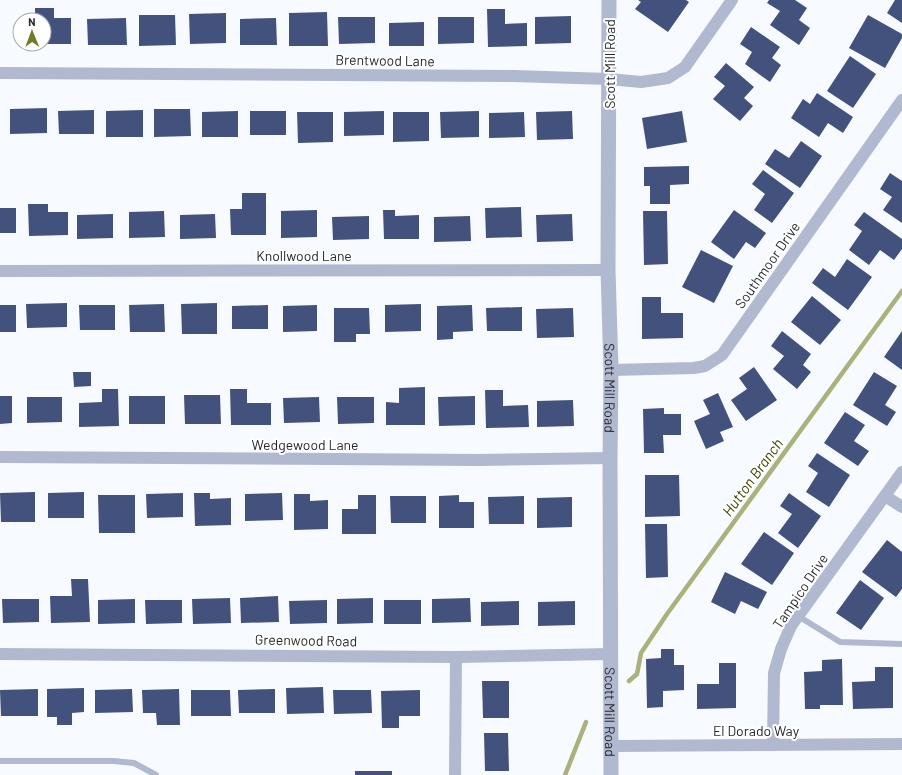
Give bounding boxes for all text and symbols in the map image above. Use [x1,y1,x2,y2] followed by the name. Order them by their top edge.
[12,12,52,52] north arrow
[28,15,36,28] text: N
[601,19,618,109] street label: Scott Mill Road
[335,51,435,69] street label: Brentwood Lane
[731,218,803,312] street label: Southmoor Drive
[256,247,352,264] street label: Knollwood Lane
[602,343,620,433] street label: Scott Mill Road
[718,435,786,519] water label: Hutton Branch
[251,436,359,453] street label: Wedgewood Lane
[769,550,831,632] street label: Tampico Drive
[255,631,357,649] street label: Greenwood Road
[602,667,619,757] street label: Scott Mill Road
[713,722,800,739] street label: El Dorado Way

